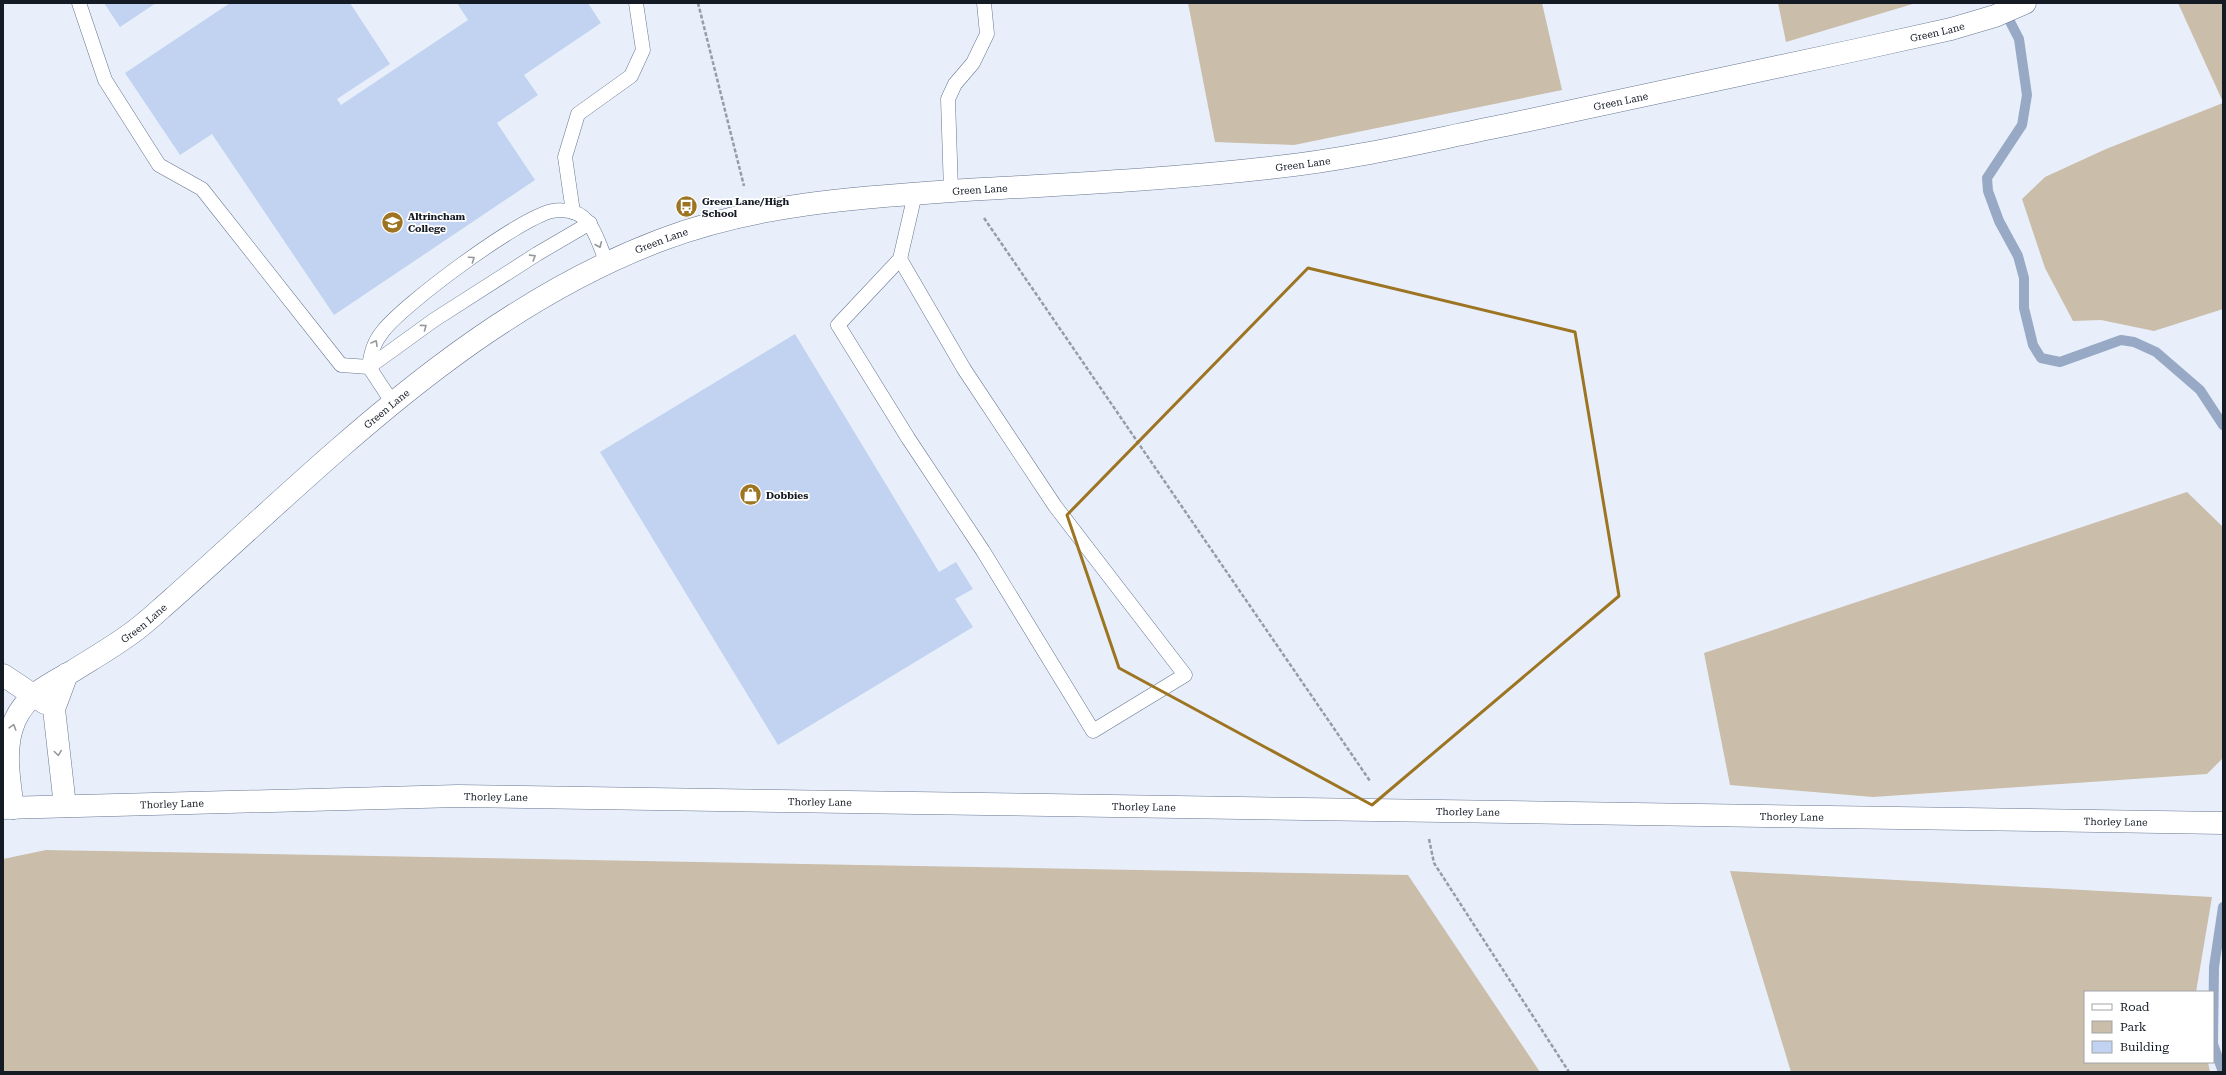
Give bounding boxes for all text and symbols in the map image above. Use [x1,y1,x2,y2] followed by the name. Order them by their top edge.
[1909,20,1966,43] street label: Green Lane
[1592,90,1649,112] street label: Green Lane
[1275,154,1332,173] street label: Green Lane
[952,182,1008,196] street label: Green Lane
[673,194,699,220] bus stop icon: Green Lane/High School
[702,196,790,219] place label: Green Lane/High School
[380,209,406,235] school or university icon: Altrincham College
[408,211,466,234] place label: Altrincham College
[633,225,690,255] street label: Green Lane
[594,240,602,248] one-way arrow
[528,254,535,261] one-way arrow
[468,256,475,263] one-way arrow
[419,325,426,332] one-way arrow
[371,340,378,347] one-way arrow
[361,386,412,431] street label: Green Lane
[737,482,763,508] shop icon: Dobbies
[766,490,808,501] place label: Dobbies
[118,601,169,645] street label: Green Lane
[8,724,17,731] one-way arrow
[53,750,62,756] one-way arrow
[464,791,528,803] street label: Thorley Lane
[788,796,852,808] street label: Thorley Lane
[140,797,205,810] street label: Thorley Lane
[1112,801,1176,812] street label: Thorley Lane
[1436,805,1500,817] street label: Thorley Lane
[1760,810,1824,822] street label: Thorley Lane
[2084,815,2148,827] street label: Thorley Lane
[2084,991,2214,1063] legend
[2120,1000,2150,1014] text: Road
[2120,1020,2147,1034] text: Park
[2120,1040,2169,1054] text: Building

